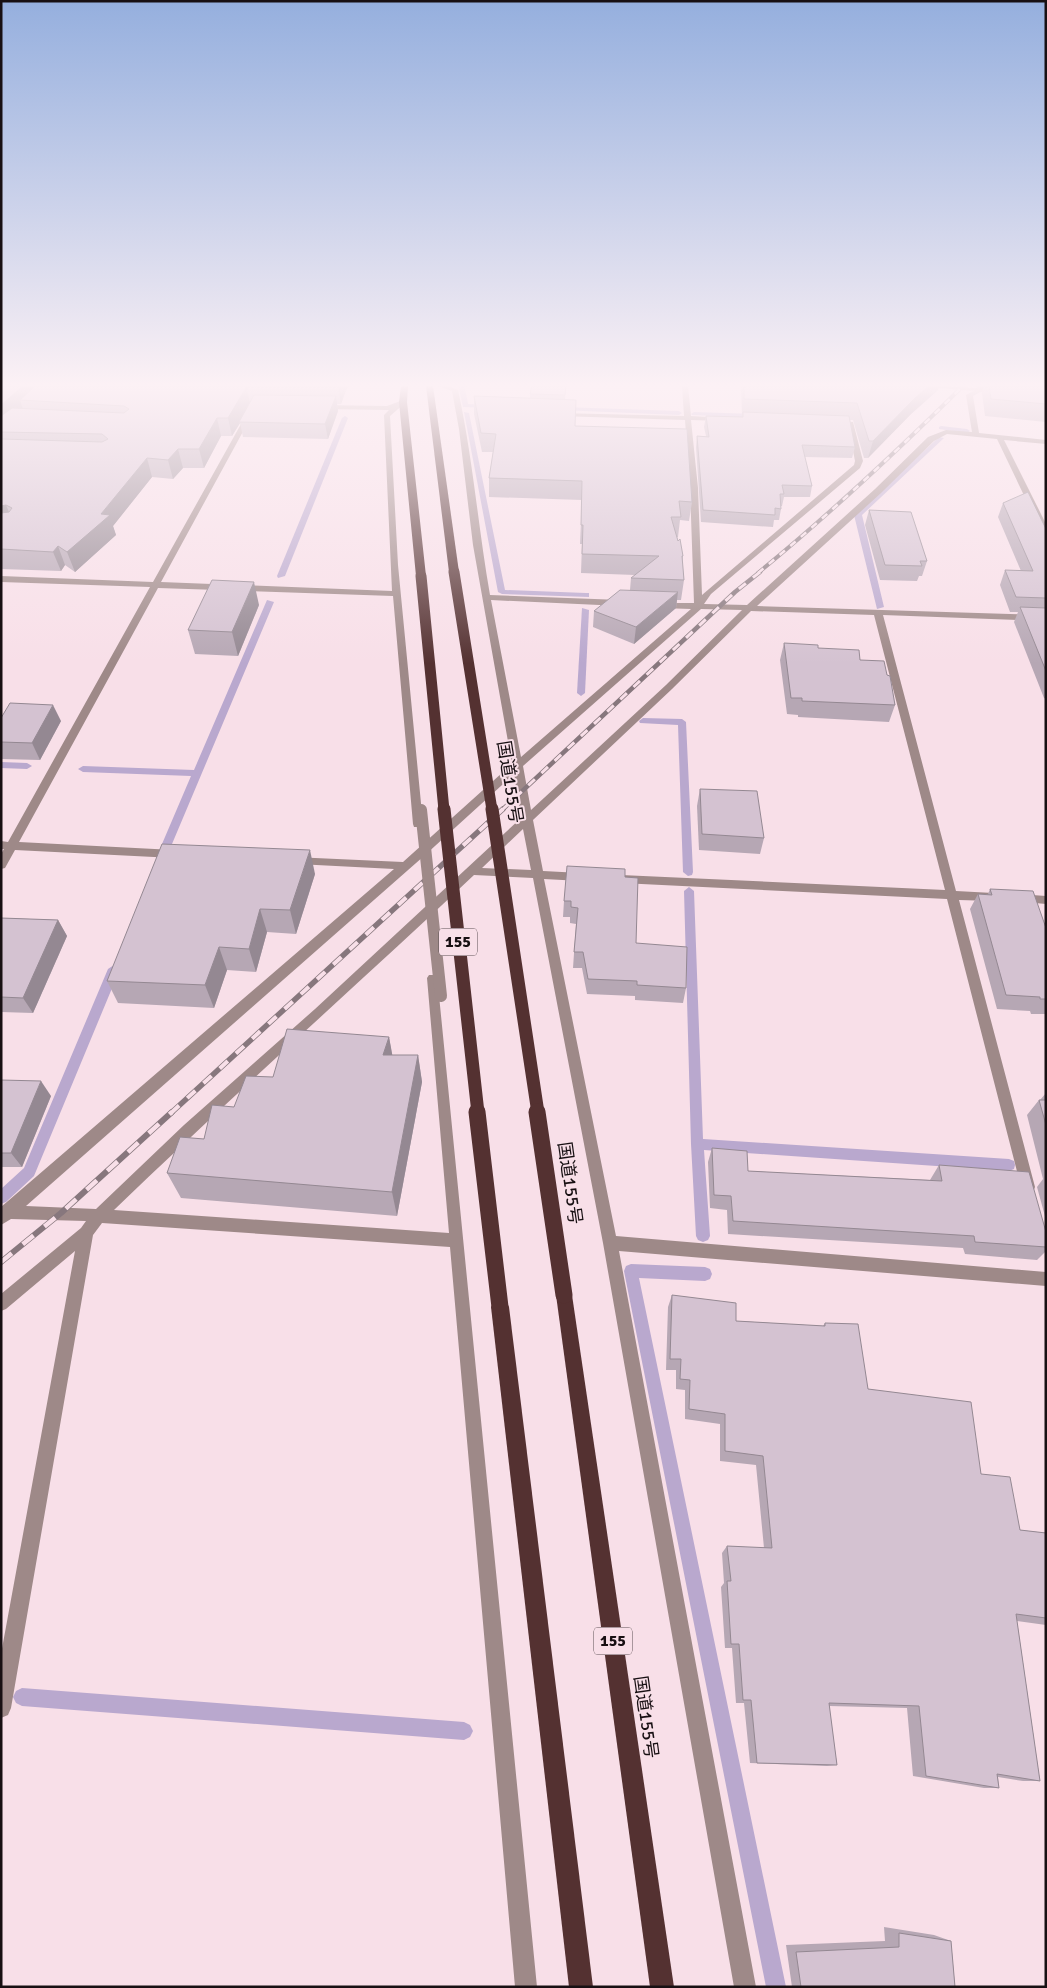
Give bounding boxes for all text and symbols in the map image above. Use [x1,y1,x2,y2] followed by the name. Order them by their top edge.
[493,739,527,825] street label: 国道155号
[439,929,477,956] road number: 155
[553,1140,587,1226] street label: 国道155号
[594,1628,632,1654] road number: 155
[629,1674,663,1760] street label: 国道155号

